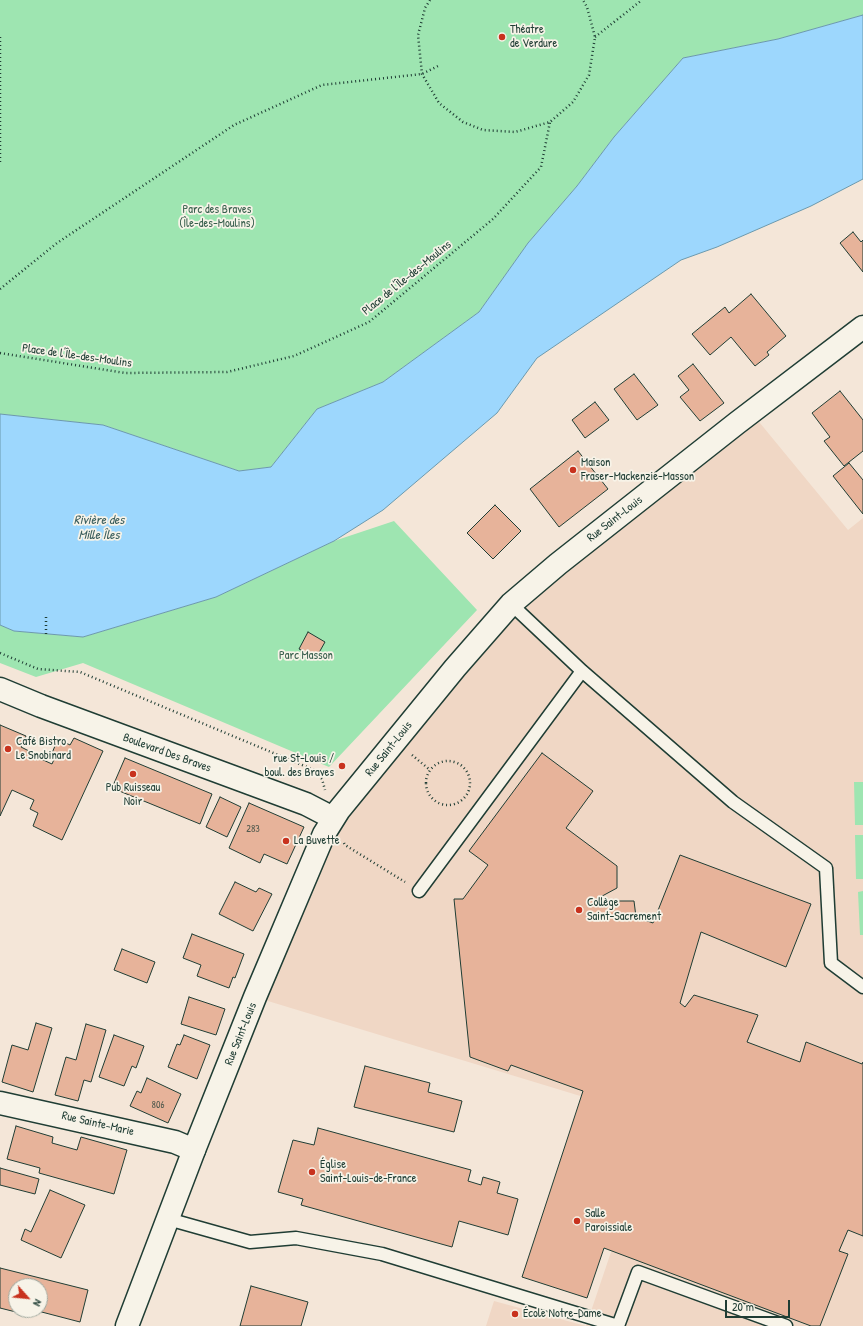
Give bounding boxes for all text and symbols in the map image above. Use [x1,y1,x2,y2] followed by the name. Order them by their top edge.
[510,23,557,51] place label: Théatre de Verdure
[497,32,507,42] marker: Théatre de Verdure
[179,203,255,231] park label: Parc des Braves (Île-des-Moulins)
[360,238,454,318] street label: Place de l'Île-des-Moulins
[21,341,133,371] street label: Place de l'Île-des-Moulins
[581,456,694,484] place label: Maison Fraser-Mackenzie-Masson
[568,465,578,475] marker: Maison Fraser-Mackenzie-Masson
[584,493,646,545] street label: Rue Saint-Louis
[74,513,124,544] water label: Rivière des Mille Îles
[279,649,333,663] park label: Parc Masson
[362,719,416,779] street label: Rue Saint-Louis
[121,730,213,776] street label: Boulevard Des Braves
[16,735,71,763] place label: Café Bistro Le Snobinard
[3,744,13,754] marker: Café Bistro Le Snobinard
[264,752,334,780] place label: rue St-Louis / boul. des Braves
[337,761,347,771] marker: rue St-Louis / boul. des Braves
[128,769,138,779] marker: Pub Ruisseau Noir
[106,781,160,809] place label: Pub Ruisseau Noir
[246,823,260,835] house number: 283
[294,834,339,848] place label: La Buvette
[281,836,291,846] marker: La Buvette
[587,896,661,924] place label: Collège Saint-Sacrement
[574,905,584,915] marker: Collège Saint-Sacrement
[222,1000,260,1068] street label: Rue Saint-Louis
[152,1099,164,1111] house number: 806
[60,1109,136,1139] street label: Rue Sainte-Marie
[320,1158,417,1186] place label: Église Saint-Louis-de-France
[307,1167,317,1177] marker: Église Saint-Louis-de-France
[585,1207,632,1235] place label: Salle Paroissiale
[572,1216,582,1226] marker: Salle Paroissiale
[8,1278,48,1318] north arrow
[727,1292,792,1318] scale bar
[30,1297,45,1309] text: N
[732,1298,754,1315] text: 20 m
[523,1307,601,1321] place label: École Notre-Dame
[510,1309,520,1319] marker: École Notre-Dame

